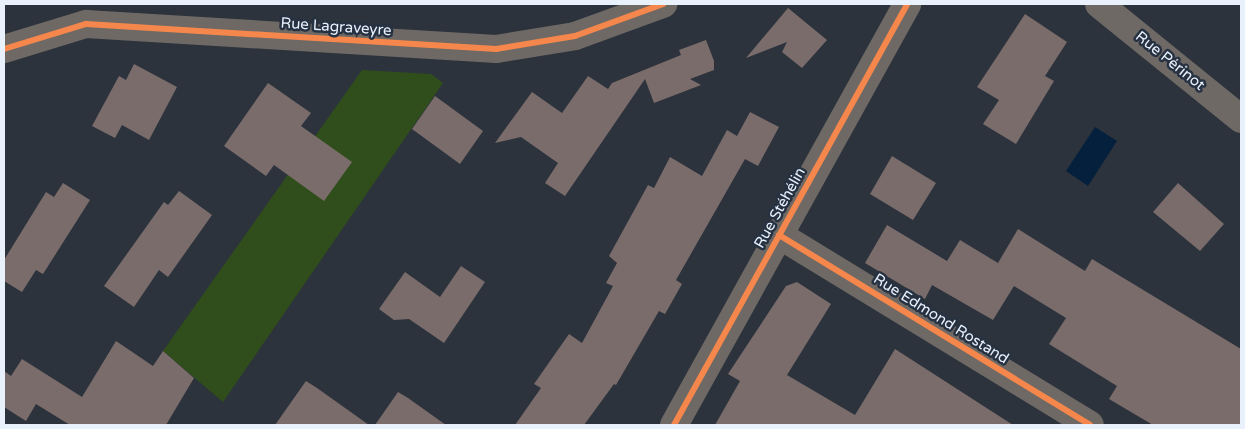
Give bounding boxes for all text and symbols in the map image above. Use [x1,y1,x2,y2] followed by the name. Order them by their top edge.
[280,14,392,40] street label: Rue Lagraveyre
[1132,28,1208,94] street label: Rue Périnot
[750,165,810,251] street label: Rue Stéhélin
[870,270,1012,368] street label: Rue Edmond Rostand

